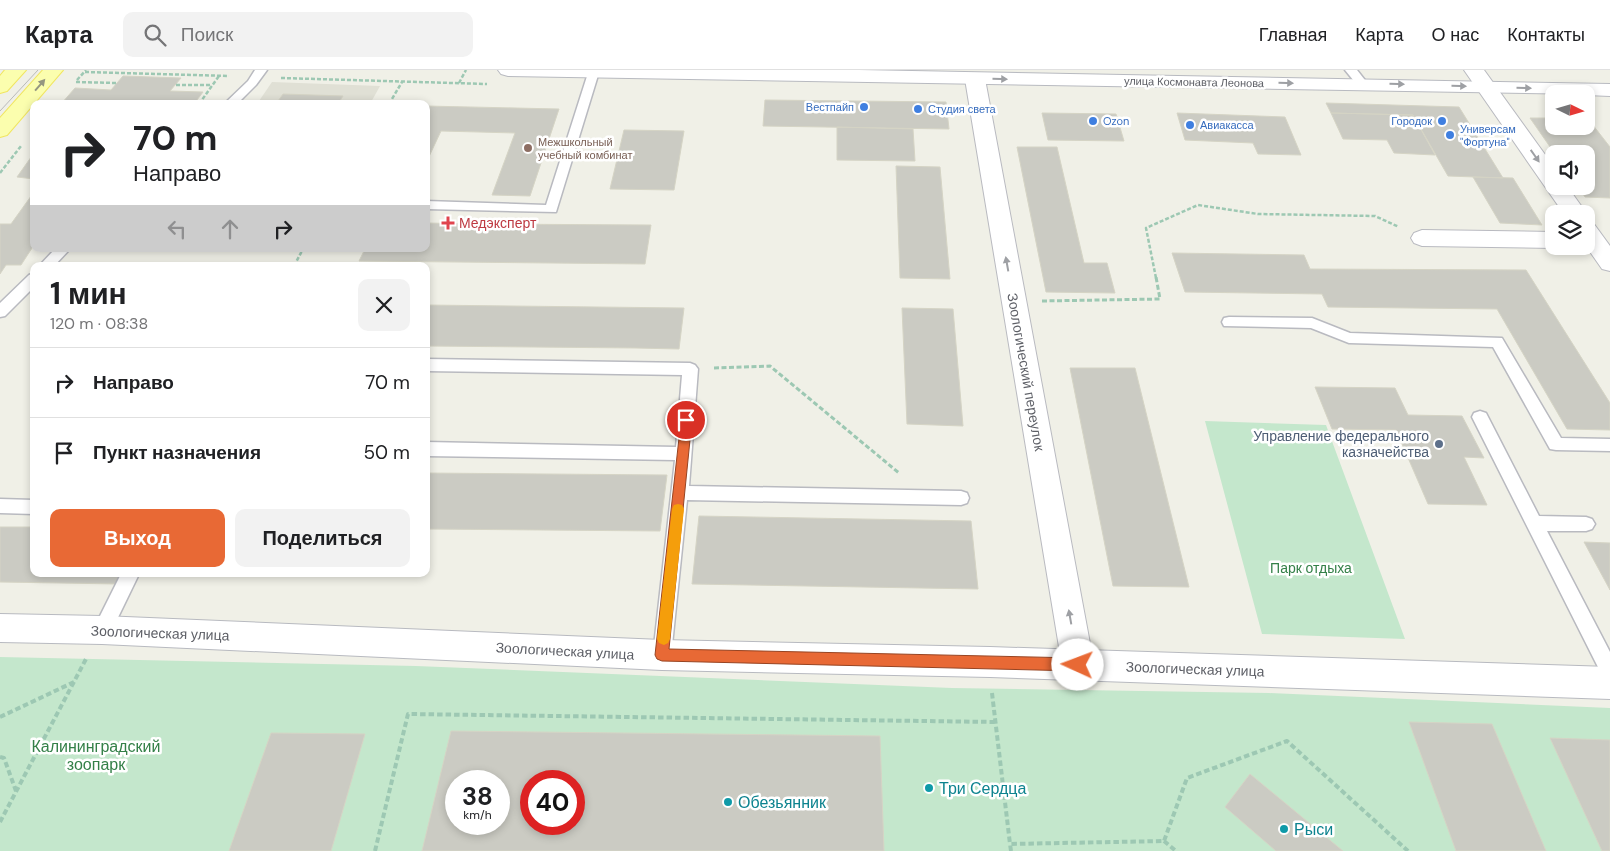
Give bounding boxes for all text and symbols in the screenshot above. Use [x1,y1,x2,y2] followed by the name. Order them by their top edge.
[123,12,473,57] search box
[25,19,93,50] text: Карта
[141,21,169,49] icon: search
[181,22,233,47] text: Поиск
[1259,23,1327,47] text: Главная
[1355,23,1404,47] text: Карта
[1432,23,1479,47] text: О нас
[1507,23,1585,47] text: Контакты
[1124,74,1265,90] street label: улица Космонавта Леонова
[993,75,1009,83] one-way arrow
[34,79,45,92] one-way arrow
[1278,79,1294,87] one-way arrow
[1389,81,1405,89] one-way arrow
[1451,82,1467,90] one-way arrow
[1517,84,1533,92] one-way arrow
[1545,85,1595,135] north arrow
[1545,85,1595,255] map controls
[806,100,854,114] place label: Вестпайп
[858,101,870,113] marker: Вестпайп
[928,102,997,116] place label: Студия света
[912,103,924,115] marker: Студия света
[1103,114,1129,128] place label: Ozon
[1391,114,1432,128] place label: Городок
[133,115,217,161] text: 70 m
[1087,115,1099,127] marker: Ozon
[1436,115,1448,127] marker: Городок
[1200,118,1255,132] place label: Авиакасса
[1184,119,1196,131] marker: Авиакасса
[50,120,115,185] icon: right
[1460,122,1516,149] place label: Универсам "Фортуна"
[1444,129,1456,141] marker: Универсам "Фортуна"
[538,135,633,162] place label: Межшкольный учебный комбинат
[522,142,534,154] marker: Межшкольный учебный комбинат
[1545,145,1595,195] button: sound
[1530,149,1540,163] one-way arrow
[133,159,221,188] text: Направо
[1545,205,1595,255] button: layers
[459,214,537,232] place label: Медэксперт
[163,215,191,243] icon: left
[216,215,244,243] icon: ahead
[269,215,297,243] icon: right
[441,216,455,230] marker: Медэксперт
[1002,256,1010,272] one-way arrow
[50,274,127,313] text: 1 мин
[358,279,410,331] button: close
[1003,292,1049,453] street label: Зоологический переулок
[50,313,148,334] text: 120 m · 08:38
[50,369,78,397] icon: right
[93,370,174,395] text: Направо
[365,370,410,395] text: 70 m
[665,399,707,441] pin
[672,406,700,434] icon: arrive
[1253,427,1429,461] place label: Управление федерального казначейства
[1433,438,1445,450] marker: Управление федерального казначейства
[50,439,78,467] icon: arrive
[93,440,261,465] text: Пункт назначения
[363,440,410,465] text: 50 m
[50,509,225,567] button: Выход
[235,509,410,567] button: Поделиться
[1270,559,1352,577] park label: Парк отдыха
[1065,608,1073,624] one-way arrow
[90,622,230,644] street label: Зоологическая улица
[495,638,635,664] street label: Зоологическая улица
[1051,638,1103,690] position arrow
[1125,658,1265,680] street label: Зоологическая улица
[32,736,160,775] park label: Калининградский зоопарк
[520,770,585,835] speed limit sign: 40
[939,778,1026,799] place label: Три Сердца
[462,780,493,813] text: 38
[923,782,935,794] marker: Три Сердца
[738,792,827,813] place label: Обезьянник
[722,796,734,808] marker: Обезьянник
[463,807,492,823] text: km/h
[1294,819,1333,840] place label: Рыси
[1278,823,1290,835] marker: Рыси

